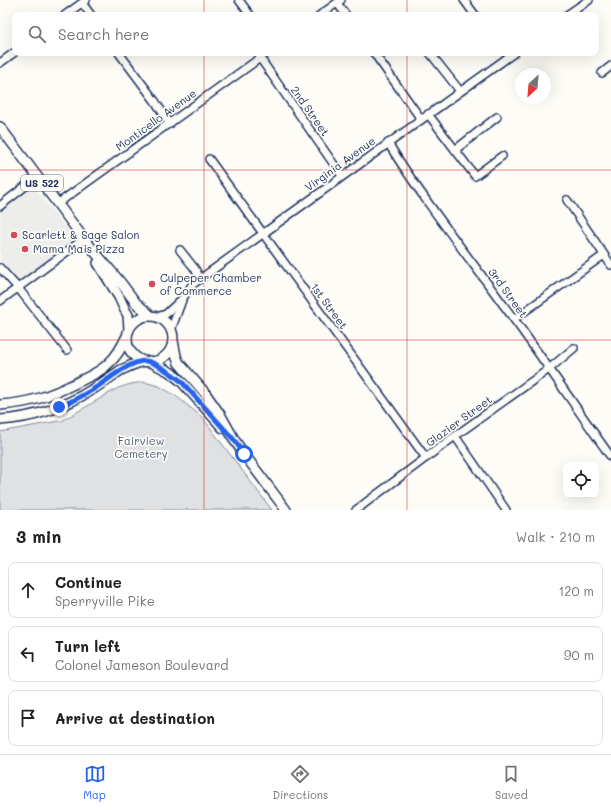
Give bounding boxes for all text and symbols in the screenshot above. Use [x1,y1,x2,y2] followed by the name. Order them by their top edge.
[12,12,599,56] search box
[26,23,48,45] icon: search
[58,24,149,44] text: Search here
[515,68,551,104] north arrow
[288,83,333,139] street label: 2nd Street
[112,85,199,154] street label: Monticello Avenue
[301,133,378,194] street label: Virginia Avenue
[21,175,63,191] road number: US 522
[22,227,139,242] place label: Scarlett & Sage Salon
[9,230,19,240] marker: Scarlett & Sage Salon
[33,241,125,256] place label: Mama Mais Pizza
[20,244,30,254] marker: Mama Mais Pizza
[485,265,531,320] street label: 3rd Street
[160,270,262,298] place label: Culpeper Chamber of Commerce
[147,279,157,289] marker: Culpeper Chamber of Commerce
[308,280,351,332] street label: 1st Street
[423,391,495,450] street label: Glazier Street
[50,398,68,416] route end
[114,433,168,461] park label: Fairview Cemetery
[235,445,253,463] route start
[563,462,599,498] map controls
[563,462,599,498] button: locate
[16,525,61,547] text: 3 min
[516,528,595,545] text: Walk · 210 m
[55,572,122,592] text: Continue
[17,579,39,601] icon: ahead
[558,582,594,599] text: 120 m
[55,592,155,609] text: Sperryville Pike
[55,636,120,656] text: Turn left
[17,643,39,665] icon: left
[564,646,594,663] text: 90 m
[55,656,229,673] text: Colonel Jameson Boulevard
[17,707,39,729] icon: arrive
[55,708,215,728] text: Arrive at destination
[83,763,106,802] tab: Map
[272,763,328,802] tab: Directions
[495,763,528,802] tab: Saved

